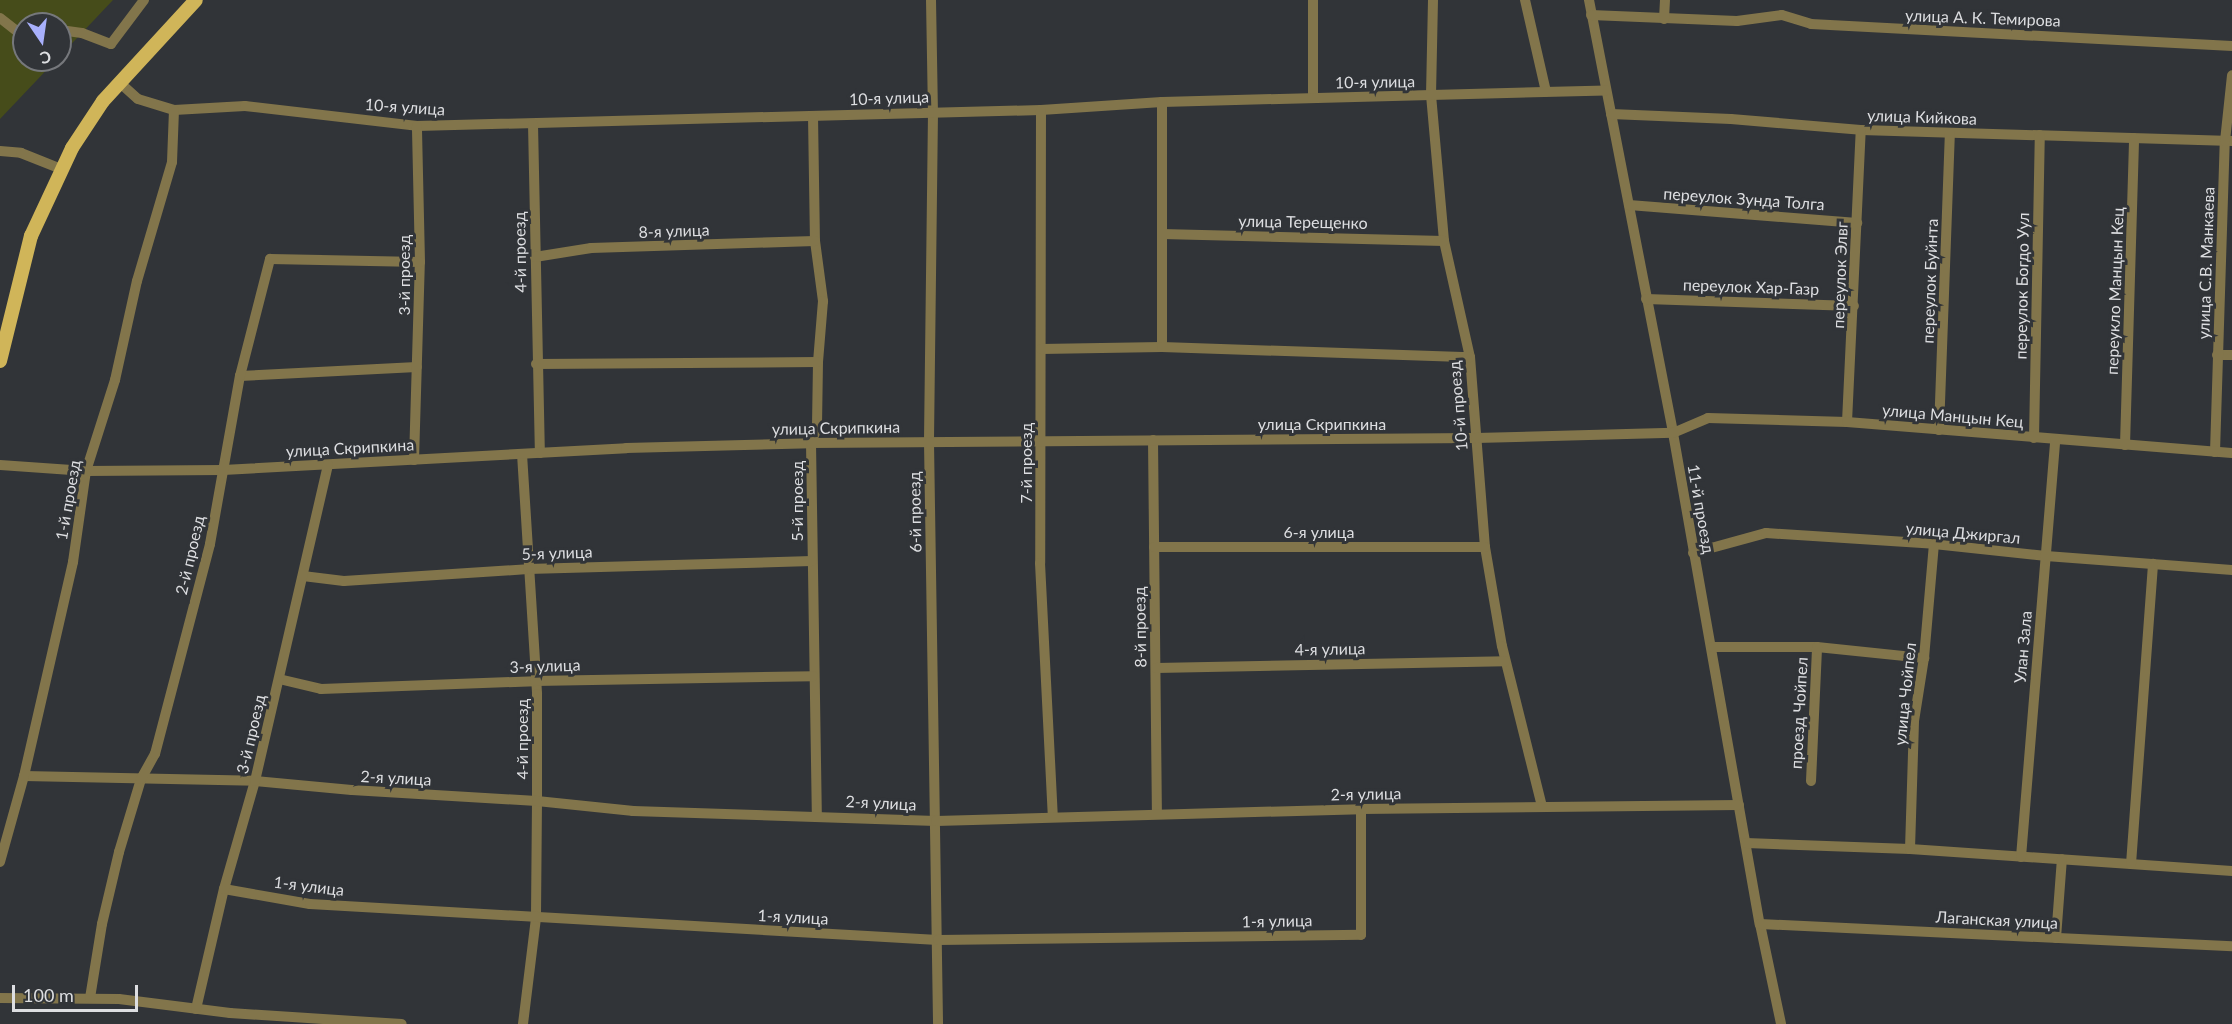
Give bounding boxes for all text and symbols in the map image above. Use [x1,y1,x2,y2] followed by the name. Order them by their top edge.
[1905,6,2061,30] street label: улица А. К. Темирова
[12,12,72,72] north arrow
[38,48,53,69] text: С
[1335,72,1415,92] street label: 10-я улица
[849,87,929,109] street label: 10-я улица
[364,95,446,119] street label: 10-я улица
[1867,105,1977,129] street label: улица Кийкова
[1663,184,1825,214] street label: переулок Зунда Толга
[2194,186,2218,340] street label: улица С.В. Манкаева
[2102,207,2128,375] street label: переукло Манцын Кец
[510,211,530,293] street label: 4-й проезд
[1238,211,1368,233] street label: улица Терещенко
[2011,212,2033,360] street label: переулок Богдо Уул
[1918,218,1942,344] street label: переулок Буйнта
[638,220,710,242] street label: 8-я улица
[1829,221,1851,329] street label: переулок Элвг
[394,234,414,316] street label: 3-й проезд
[1682,275,1820,299] street label: переулок Хар-Газр
[1445,360,1471,452] street label: 10-й проезд
[1881,400,2025,432] street label: улица Манцын Кец
[1258,414,1386,434] street label: улица Скрипкина
[772,417,900,439] street label: улица Скрипкина
[1016,422,1036,504] street label: 7-й проезд
[285,435,415,461] street label: улица Скрипкина
[52,458,84,542] street label: 1-й проезд
[787,460,807,542] street label: 5-й проезд
[1684,463,1718,555] street label: 11-й проезд
[905,471,925,553] street label: 6-й проезд
[172,513,208,597] street label: 2-й проезд
[1905,518,2021,548] street label: улица Джиргал
[1284,522,1354,542] street label: 6-я улица
[521,542,593,564] street label: 5-я улица
[1130,586,1150,668] street label: 8-й проезд
[2010,610,2036,684] street label: Улан Зала
[1294,639,1366,659] street label: 4-я улица
[1890,642,1920,746] street label: улица Чойпел
[509,655,581,677] street label: 3-я улица
[1786,657,1812,769] street label: проезд Чойпел
[233,692,269,776] street label: 3-й проезд
[512,698,532,780] street label: 4-й проезд
[360,767,432,789] street label: 2-я улица
[1330,784,1402,804] street label: 2-я улица
[845,792,917,814] street label: 2-я улица
[273,872,345,900] street label: 1-я улица
[757,906,829,928] street label: 1-я улица
[1935,907,2059,933] street label: Лаганская улица
[1241,911,1313,931] street label: 1-я улица
[15,973,141,1011] scale bar
[23,984,74,1006] text: 100 m

